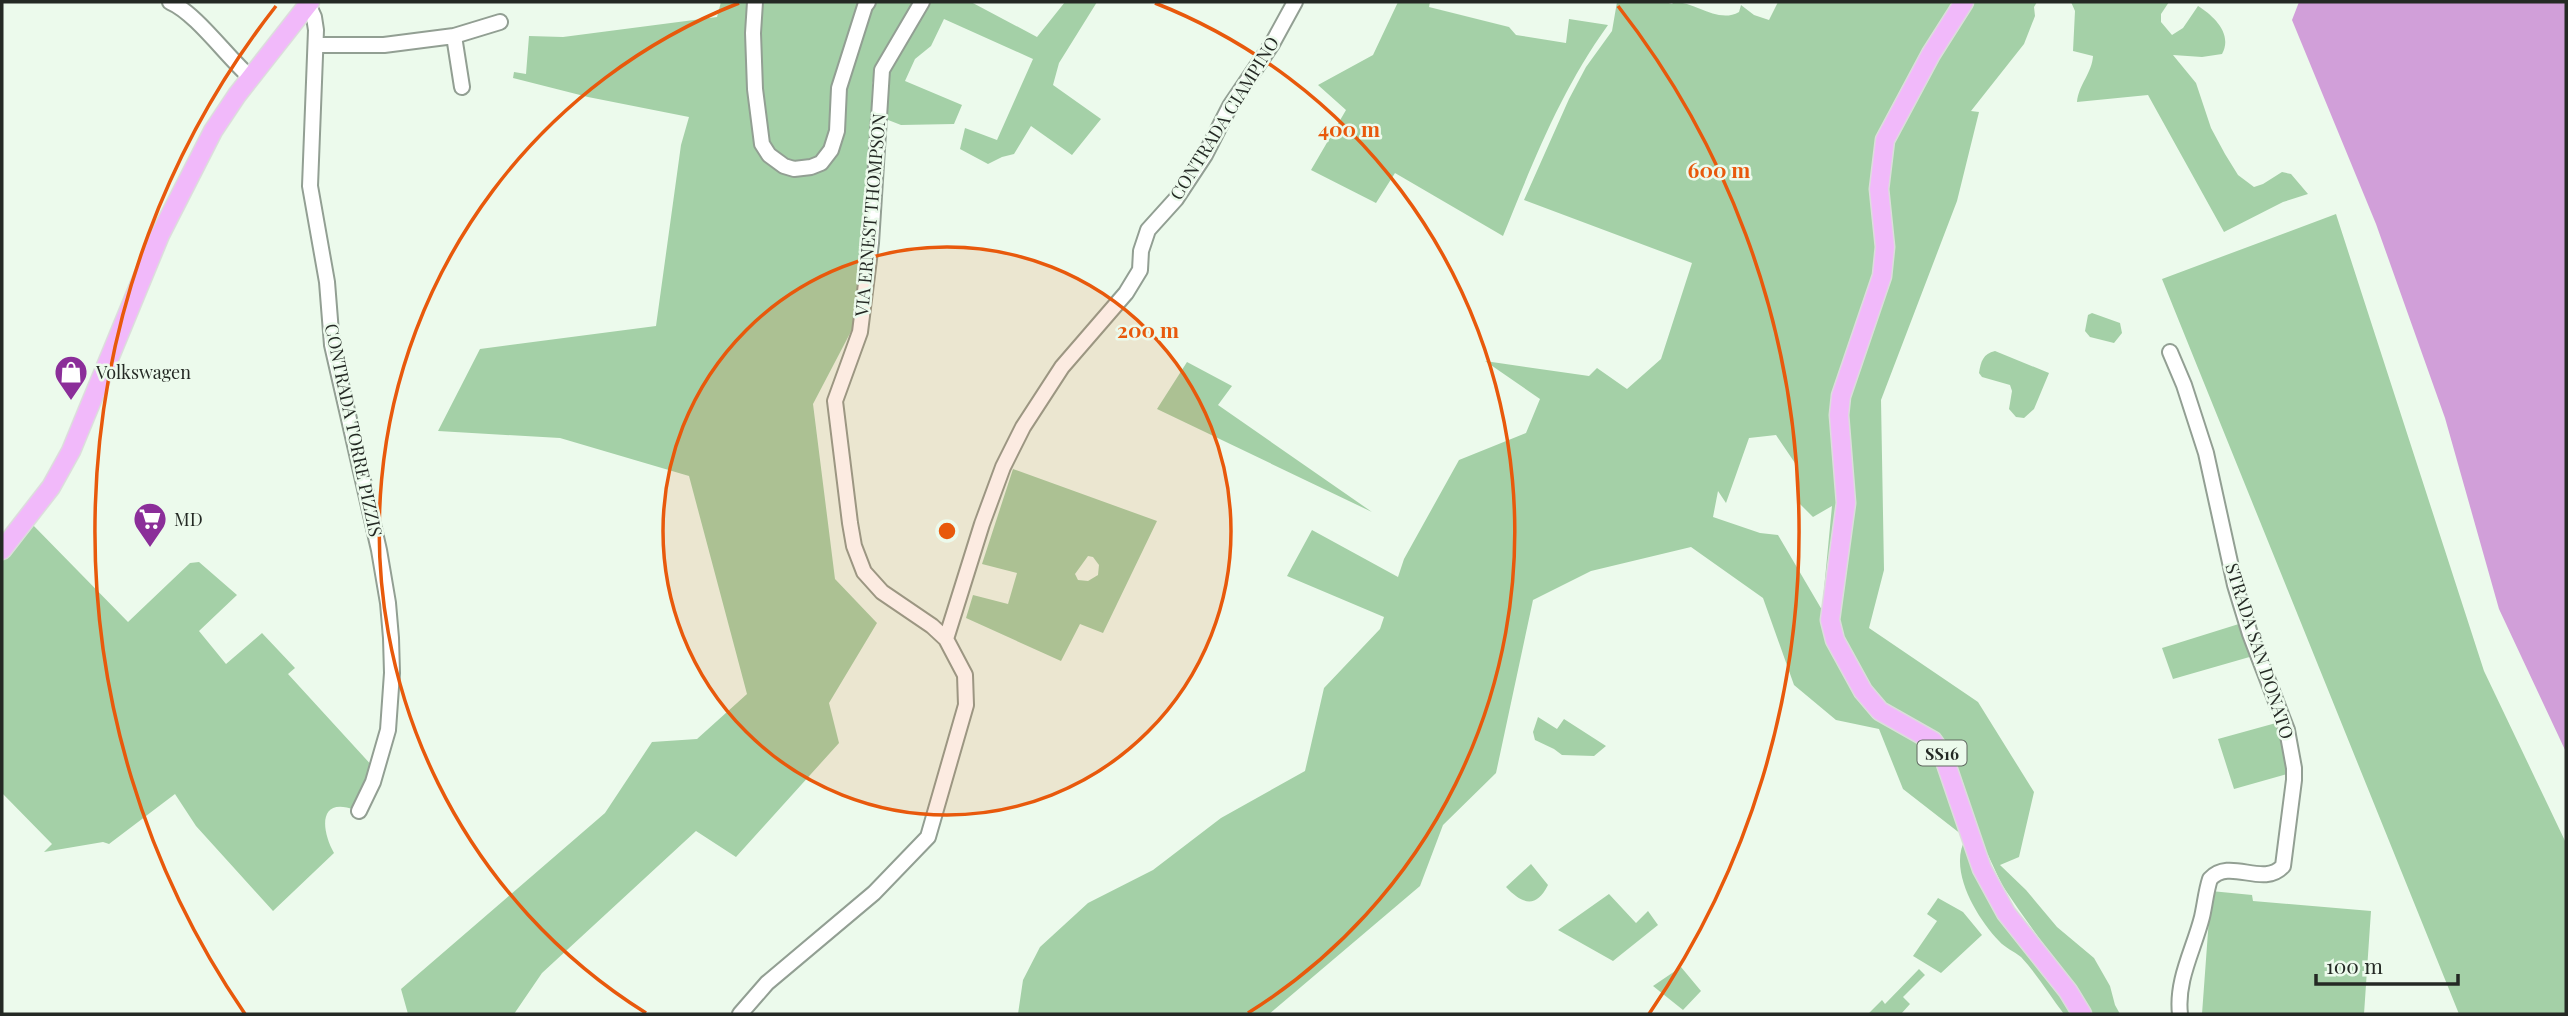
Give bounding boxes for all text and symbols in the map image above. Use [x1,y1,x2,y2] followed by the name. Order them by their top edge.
[1164,32,1284,204] street label: CONTRADA CIAMPINO
[849,112,891,319] street label: VIA ERNEST THOMPSON
[1318,114,1380,142] text: 400 m
[1688,155,1750,183] text: 600 m
[1117,315,1179,343] text: 200 m
[320,321,388,539] street label: CONTRADA TORRE PIZZIS
[52,353,90,402] shop icon: Volkswagen
[95,360,191,384] place label: Volkswagen
[131,500,169,549] supermarket icon: MD
[174,507,203,531] place label: MD
[935,519,959,543] centre of rings
[2220,560,2300,742] street label: STRADA SAN DONATO
[1918,740,1966,766] road number: SS16
[2316,942,2458,986] scale bar
[2326,951,2383,979] text: 100 m

